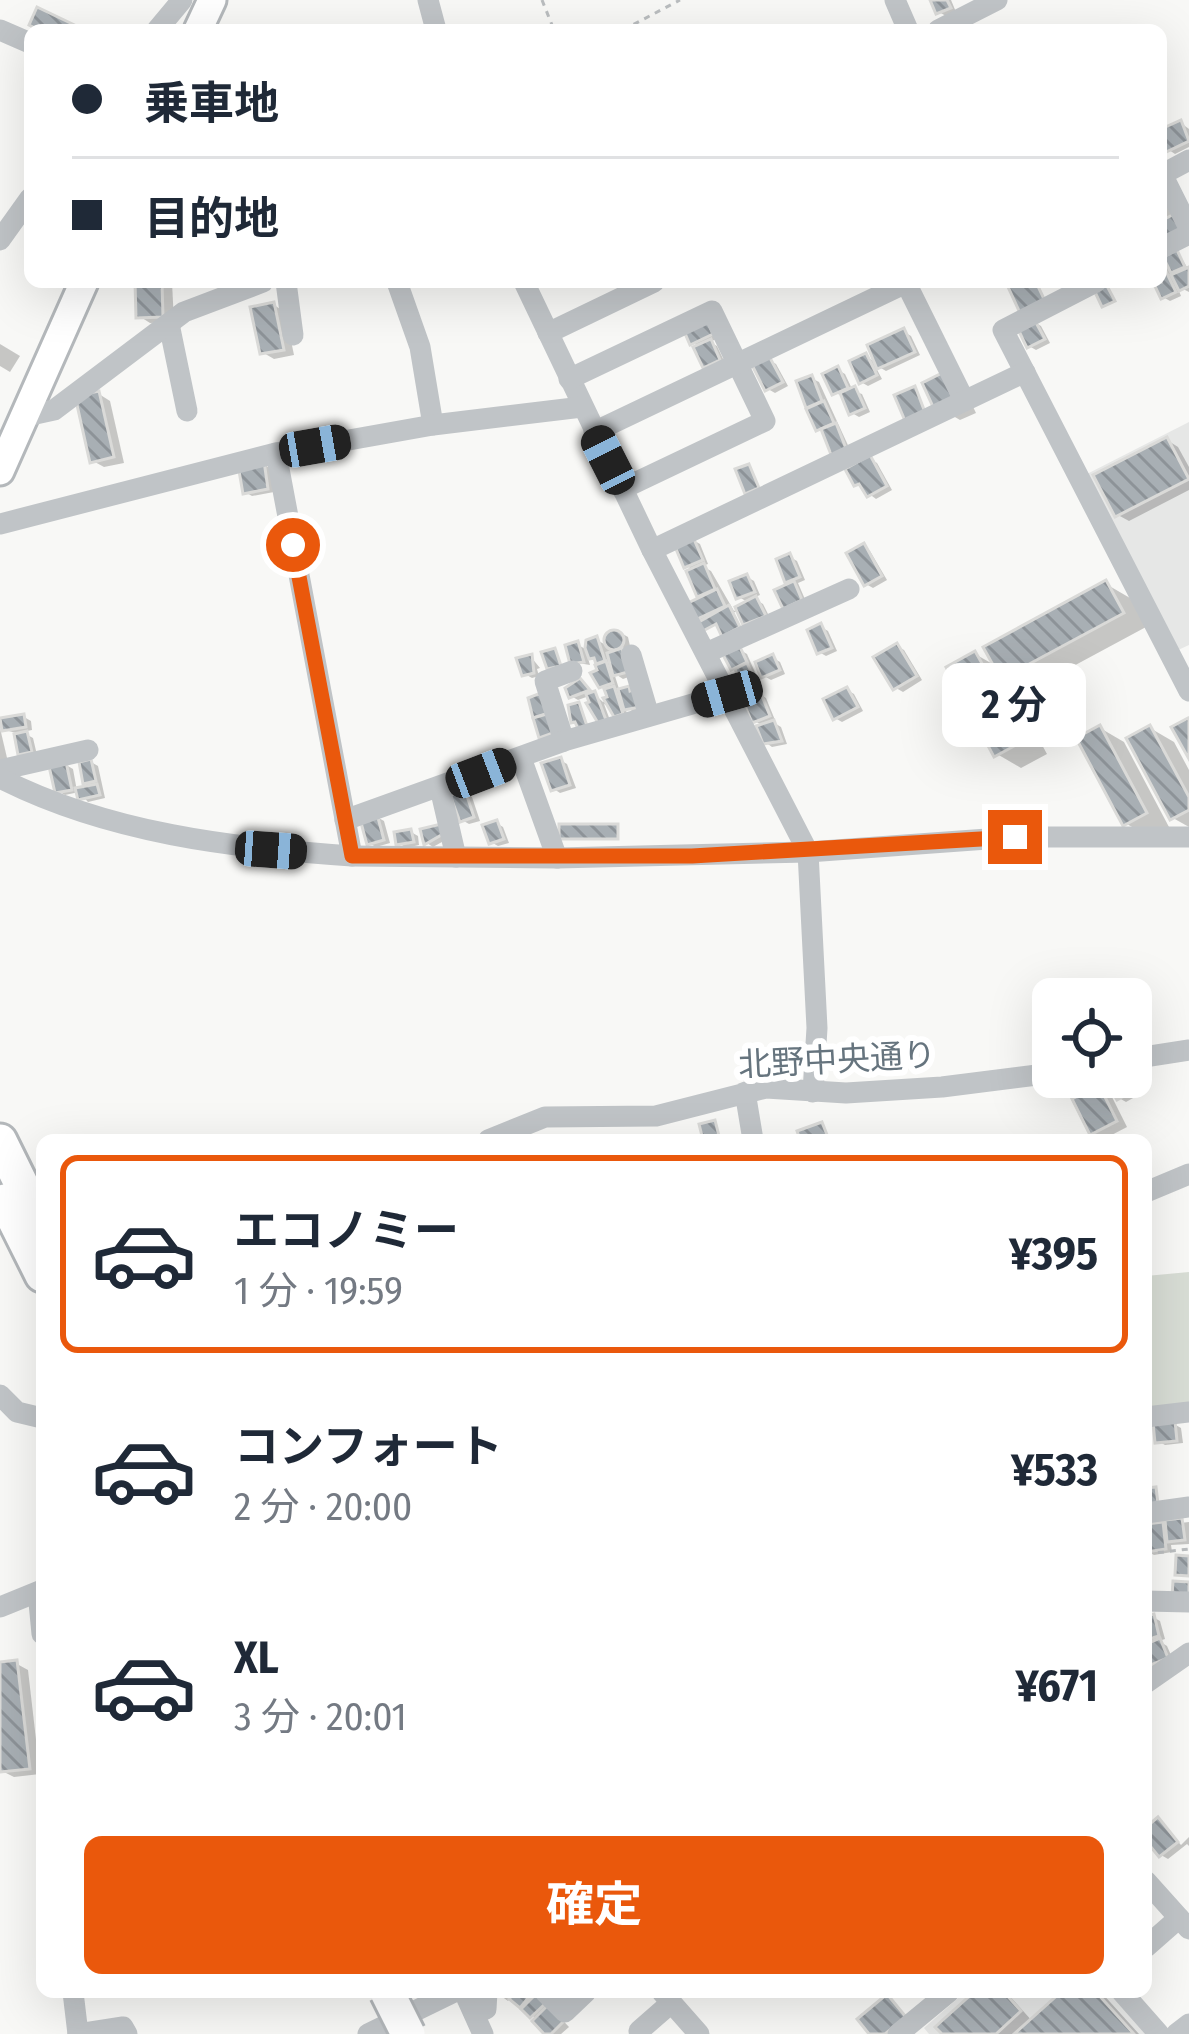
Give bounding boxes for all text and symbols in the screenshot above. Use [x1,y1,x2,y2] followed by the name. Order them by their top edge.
[144,77,279,131] text: 乗車地
[144,192,279,246] text: 目的地
[576,420,640,500] car
[276,422,354,470] car
[266,518,320,572] route start
[943,663,1087,747] callout: 2 分
[687,667,767,721] car
[981,682,1047,728] text: 2 分
[441,743,521,803] car
[988,810,1042,864] route end
[234,830,308,870] car
[1032,978,1152,1098] map controls
[1032,978,1152,1098] button: locate
[737,1035,937,1085] street label: 北野中央通り
[90,1200,198,1308] icon: car
[234,1204,459,1258] text: エコノミー
[1009,1227,1098,1281] text: ¥395
[234,1268,403,1314] text: 1 分 · 19:59
[90,1416,198,1524] icon: car
[234,1420,503,1474] text: コンフォート
[1011,1443,1098,1497] text: ¥533
[234,1484,412,1530] text: 2 分 · 20:00
[234,1631,279,1685] text: XL
[90,1632,198,1740] icon: car
[1015,1659,1098,1713] text: ¥671
[234,1694,407,1740] text: 3 分 · 20:01
[84,1836,1104,1974] button: 確定

